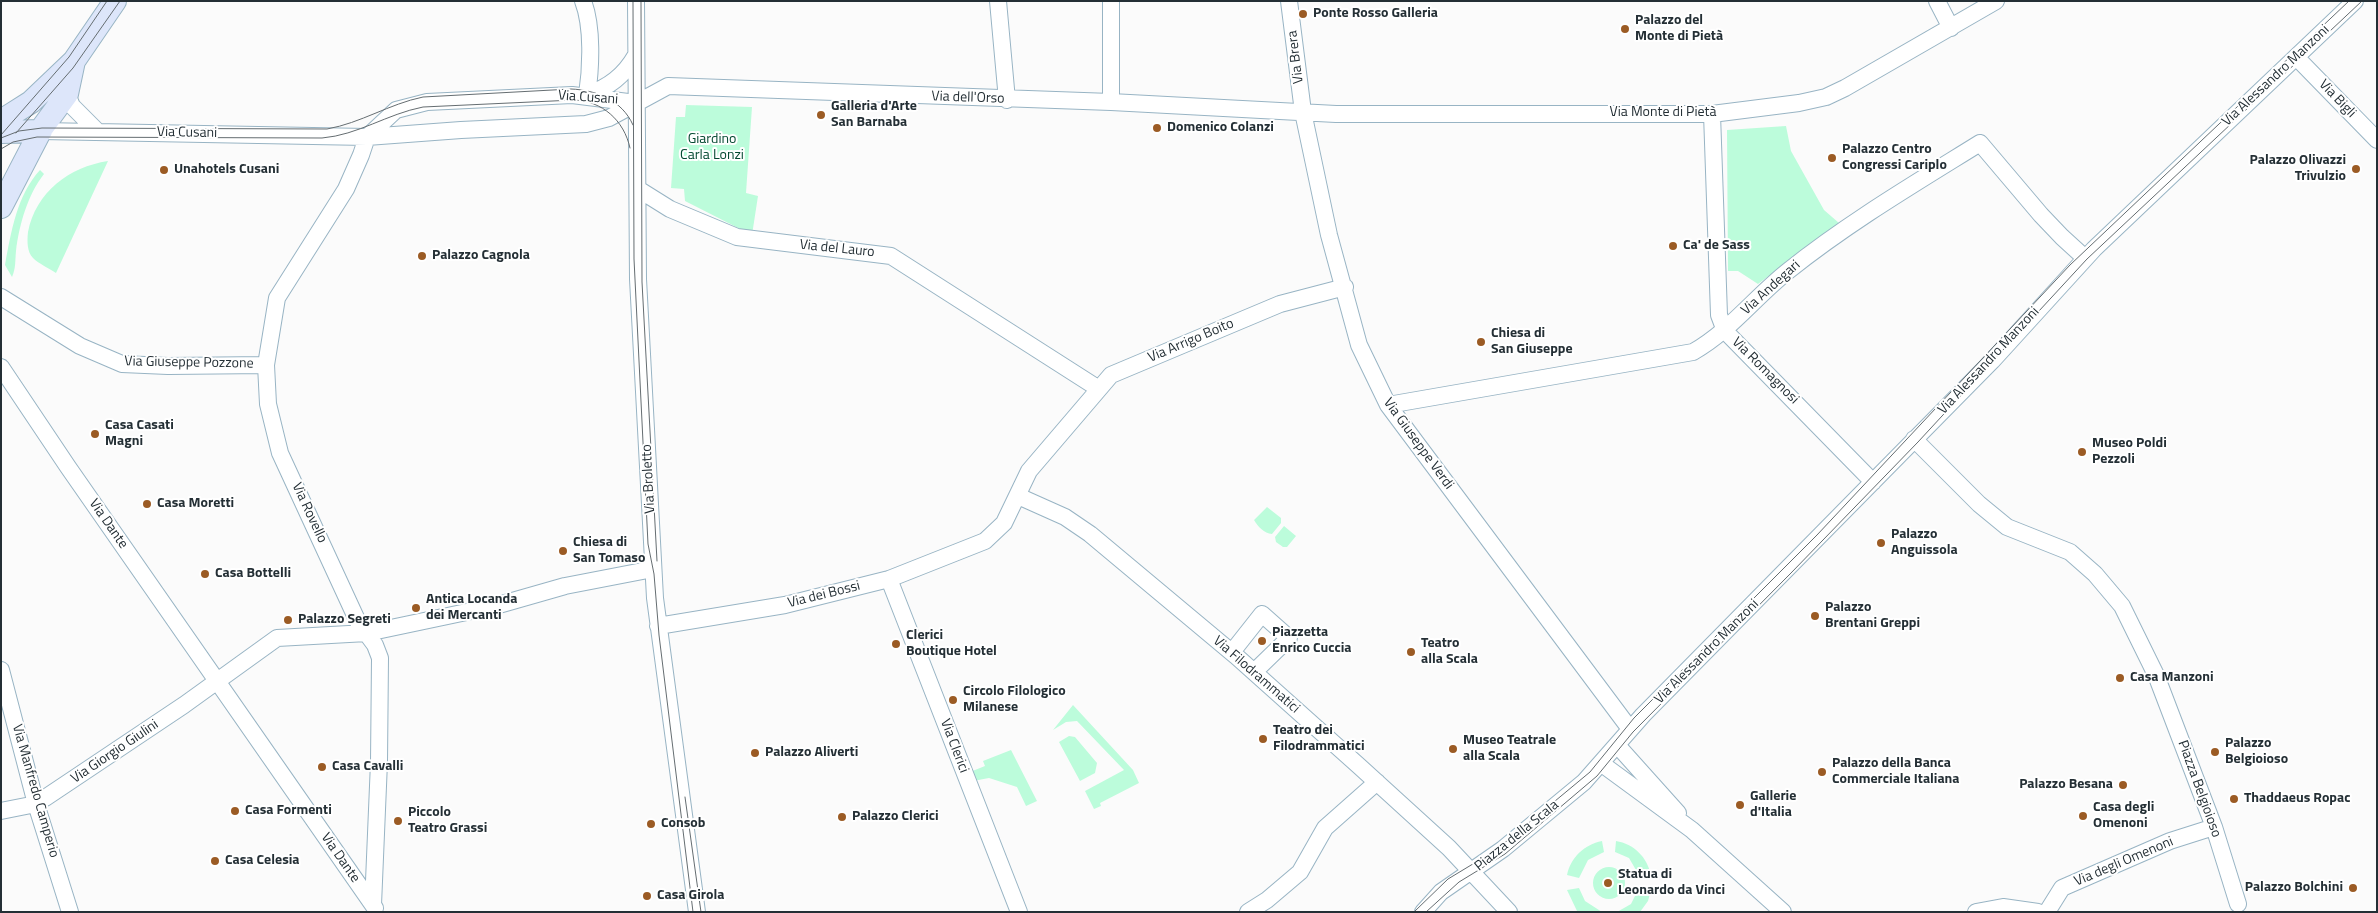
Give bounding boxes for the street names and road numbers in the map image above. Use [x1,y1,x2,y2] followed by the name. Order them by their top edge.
[2219,22,2333,130] street label: Via Alessandro Manzoni
[1284,29,1308,85] street label: Via Brera
[2315,76,2359,122] street label: Via Bigli
[557,88,619,108] street label: Via Cusani
[931,88,1005,108] street label: Via dell'Orso
[1610,105,1716,121] street label: Via Monte di Pietà
[157,124,217,142] street label: Via Cusani
[799,237,875,261] street label: Via del Lauro
[1738,257,1804,319] street label: Via Andegari
[1935,304,2043,418] street label: Via Alessandro Manzoni
[1146,315,1236,367] street label: Via Arrigo Boito
[1728,334,1802,408] street label: Via Romagnosi
[124,353,254,373] street label: Via Giuseppe Pozzone
[1379,395,1457,493] street label: Via Giuseppe Verdi
[639,444,659,514] street label: Via Broletto
[288,480,330,546] street label: Via Rovello
[85,496,131,552] street label: Via Dante
[786,578,862,612] street label: Via dei Bossi
[1651,596,1763,708] street label: Via Alessandro Manzoni
[1209,633,1303,717] street label: Via Filodrammatici
[68,717,162,787] street label: Via Giorgio Giulini
[936,717,972,775] street label: Via Clerici
[8,722,62,860] street label: Via Manfredo Camperio
[2174,738,2224,840] street label: Piazza Belgioioso
[1472,797,1562,875] street label: Piazza della Scala
[317,830,363,886] street label: Via Dante
[2072,834,2176,890] street label: Via degli Omenoni

